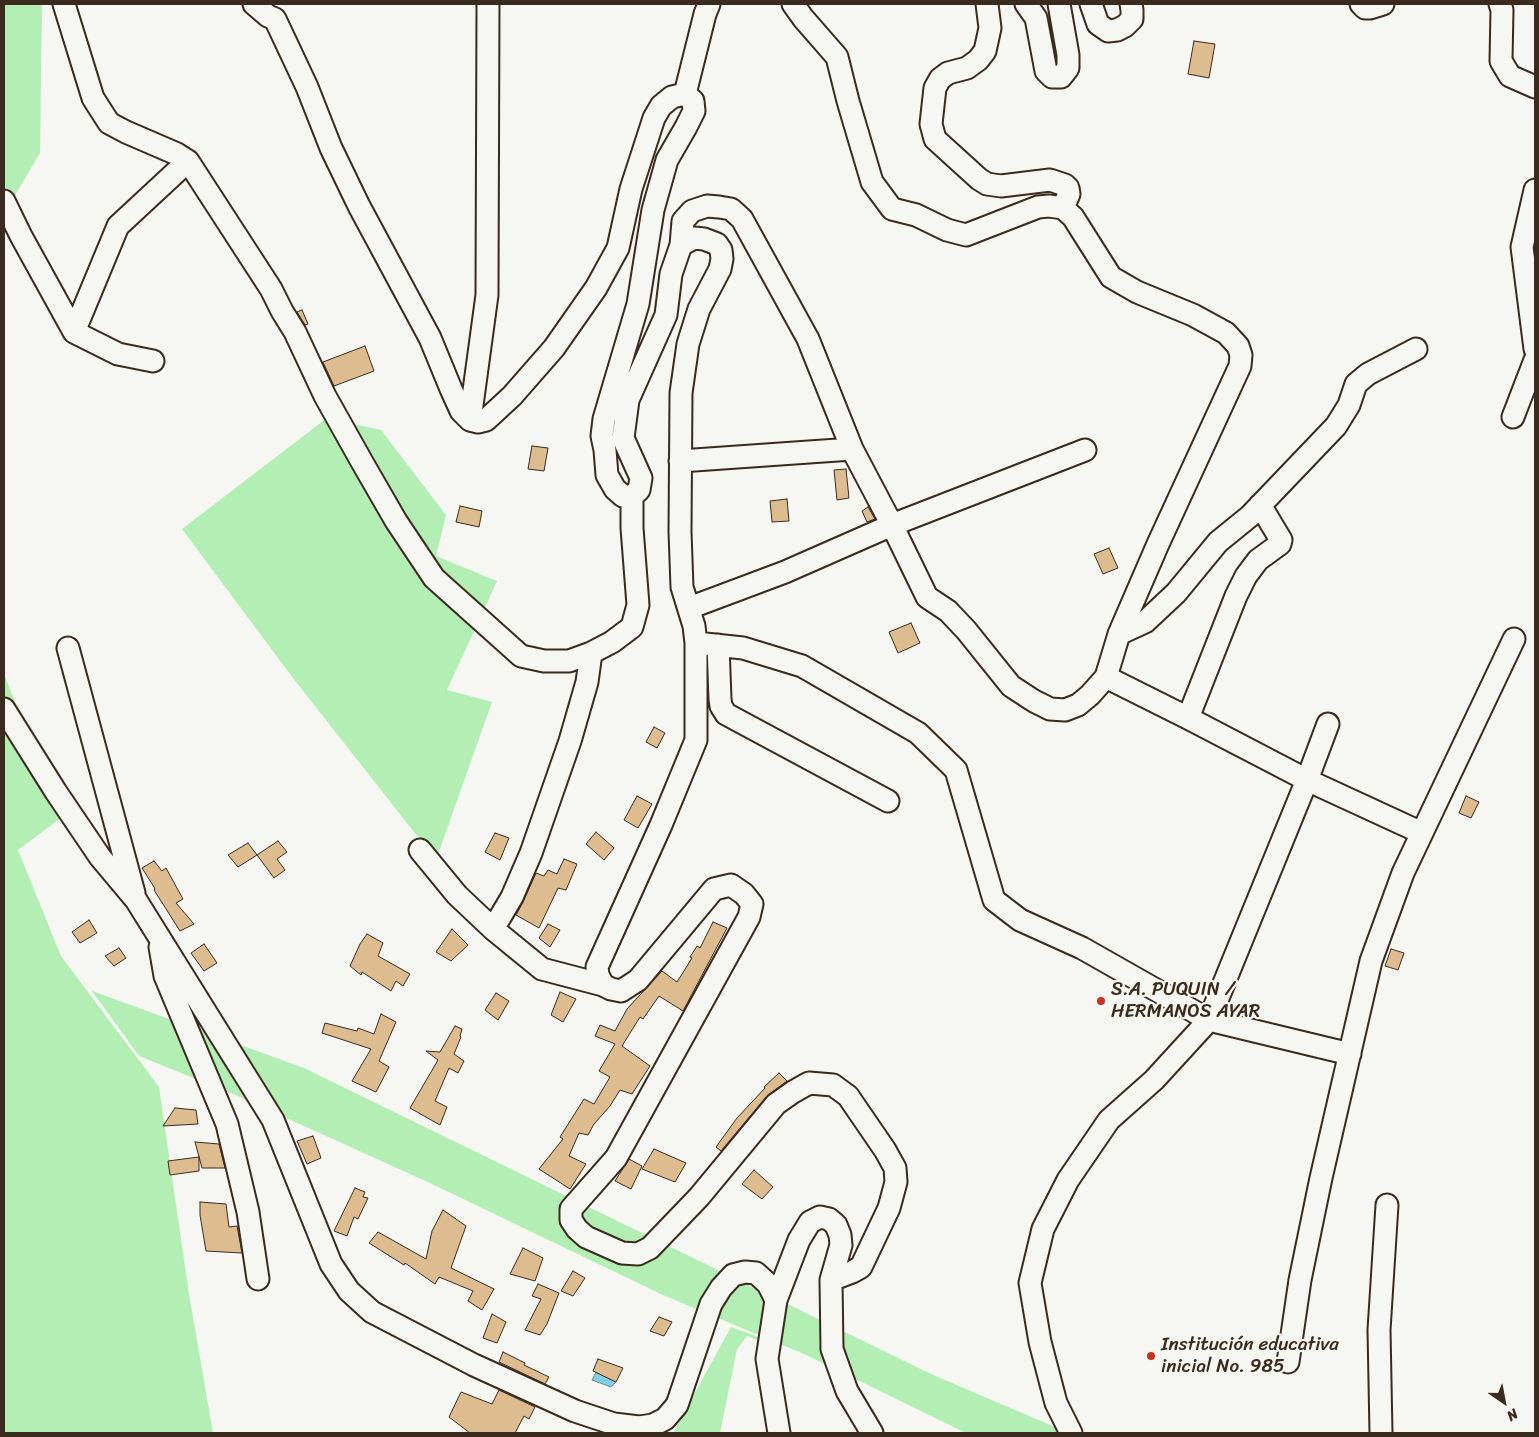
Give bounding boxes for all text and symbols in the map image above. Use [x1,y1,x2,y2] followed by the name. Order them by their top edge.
[1111,979,1260,1023] place label: S.A. PUQUIN / HERMANOS AYAR
[1095,995,1107,1007] marker: S.A. PUQUIN / HERMANOS AYAR
[1161,1334,1339,1378] place label: Institución educativa inicial No. 985
[1145,1350,1157,1362] marker: Institución educativa inicial No. 985
[1479,1377,1529,1427] north arrow
[1502,1402,1523,1428] text: N

